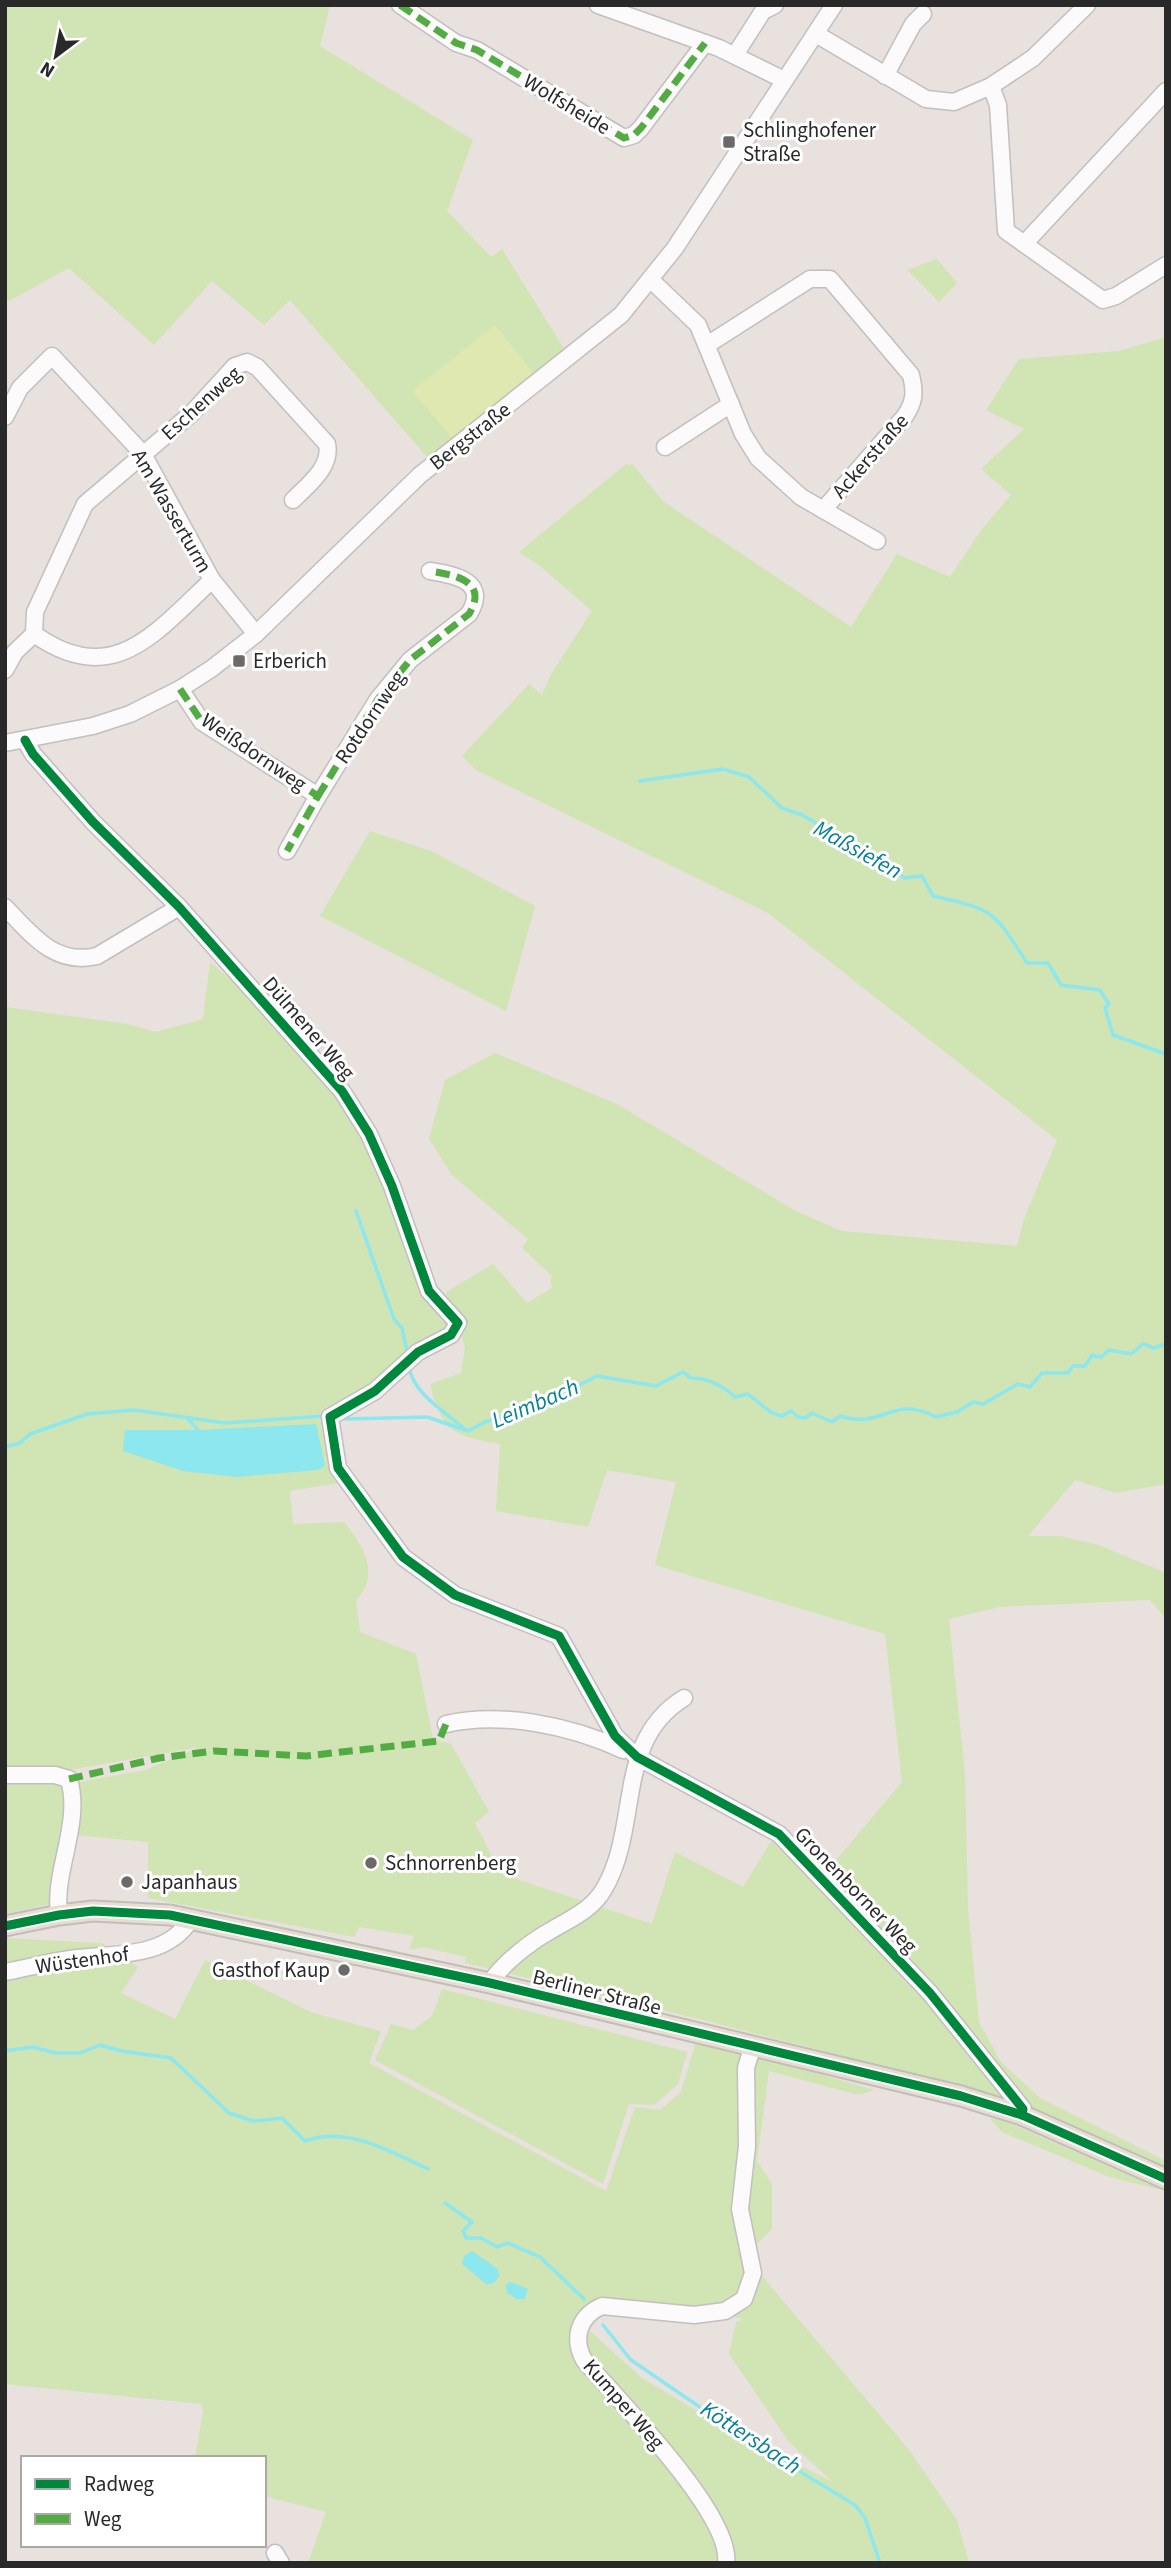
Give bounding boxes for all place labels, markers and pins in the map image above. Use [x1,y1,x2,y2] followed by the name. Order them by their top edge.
[743,115,877,169] place label: Schlinghofener Straße
[721,134,737,150] marker: Schlinghofener Straße
[253,646,327,676] place label: Erberich
[231,653,247,669] marker: Erberich
[385,1848,516,1878] place label: Schnorrenberg
[363,1855,379,1871] marker: Schnorrenberg
[141,1867,238,1897] place label: Japanhaus
[119,1874,135,1890] marker: Japanhaus
[212,1955,330,1985] place label: Gasthof Kaup
[336,1962,352,1978] marker: Gasthof Kaup

